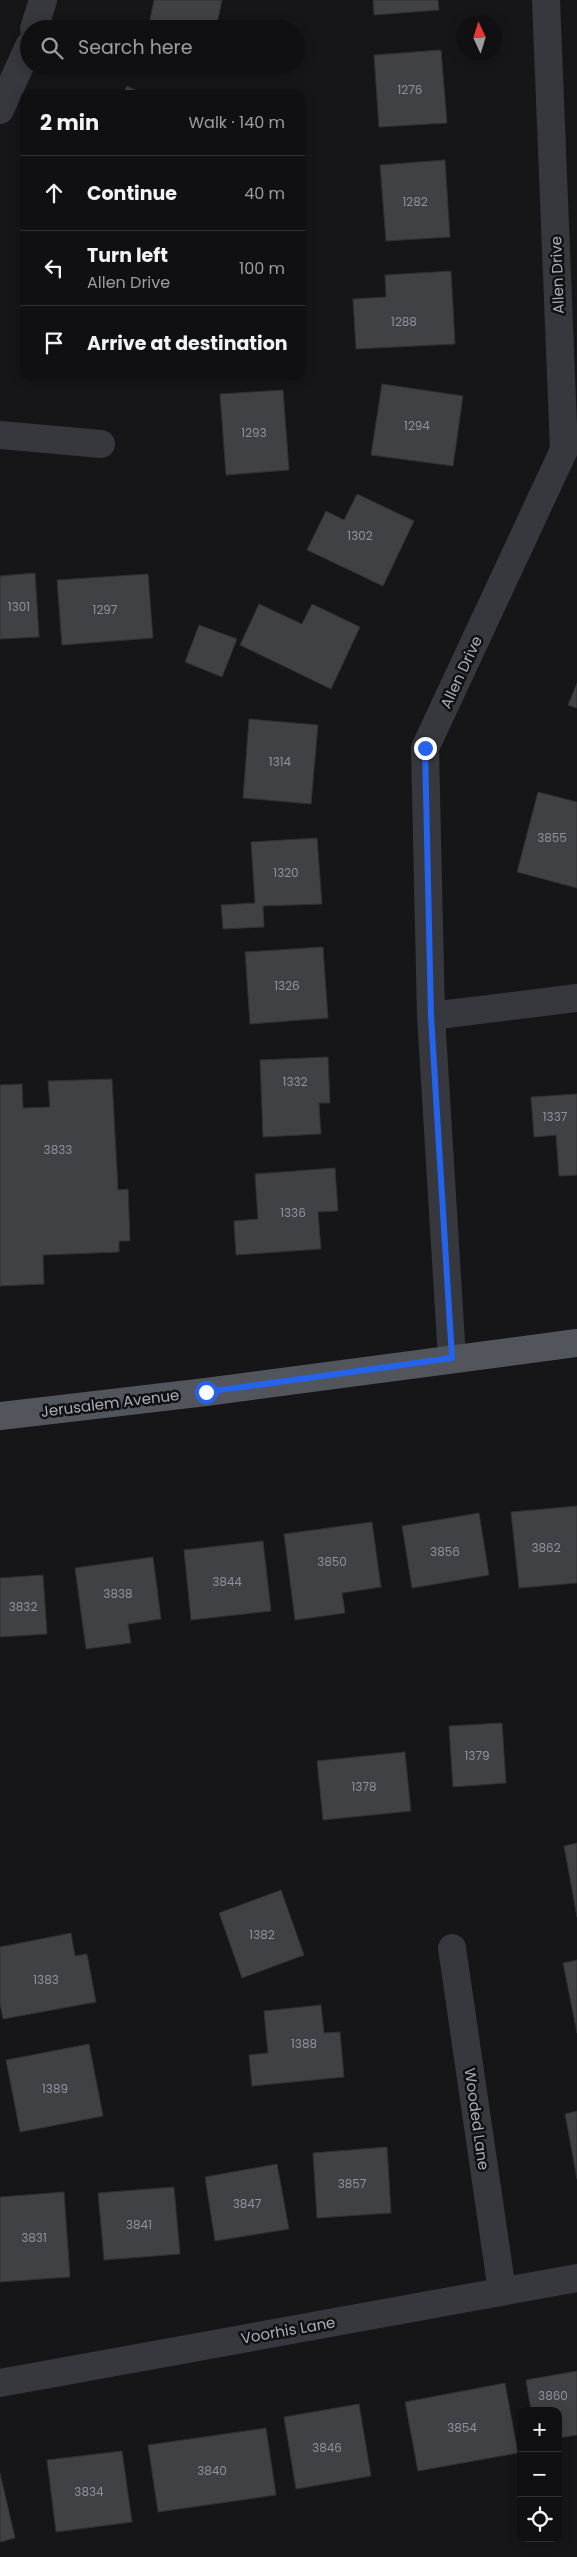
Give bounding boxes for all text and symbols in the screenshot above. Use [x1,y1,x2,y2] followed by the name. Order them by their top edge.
[457,15,502,60] north arrow
[20,20,305,75] search box
[38,34,66,62] icon: search
[78,34,192,61] text: Search here
[398,81,422,98] house number: 1276
[40,108,99,137] text: 2 min
[188,111,285,134] text: Walk · 140 m
[40,179,68,207] icon: ahead
[87,180,177,207] text: Continue
[244,182,285,205] text: 40 m
[402,193,428,210] house number: 1282
[545,236,569,314] street label: Allen Drive
[87,242,168,269] text: Turn left
[40,254,68,282] icon: left
[239,257,285,280] text: 100 m
[87,271,170,294] text: Allen Drive
[391,313,417,330] house number: 1288
[40,329,68,357] icon: arrive
[87,330,288,357] text: Arrive at destination
[404,417,430,434] house number: 1294
[241,424,267,441] house number: 1293
[347,527,373,544] house number: 1302
[8,598,30,615] house number: 1301
[93,601,118,618] house number: 1297
[435,632,487,712] street label: Allen Drive
[414,737,437,760] route end
[269,753,292,770] house number: 1314
[537,829,567,846] house number: 3855
[273,864,299,881] house number: 1320
[274,977,300,994] house number: 1326
[283,1073,308,1090] house number: 1332
[543,1108,568,1125] house number: 1337
[44,1141,72,1158] house number: 3833
[280,1204,306,1221] house number: 1336
[195,1381,218,1404] route start
[40,1384,180,1422] street label: Jerusalem Avenue
[531,1539,561,1556] house number: 3862
[430,1543,460,1560] house number: 3856
[317,1553,347,1570] house number: 3850
[212,1573,242,1590] house number: 3844
[103,1585,133,1602] house number: 3838
[9,1598,37,1615] house number: 3832
[464,1747,490,1764] house number: 1379
[351,1778,377,1795] house number: 1378
[249,1926,275,1943] house number: 1382
[33,1971,59,1988] house number: 1383
[291,2035,317,2052] house number: 1388
[459,2067,495,2171] street label: Wooded Lane
[42,2080,68,2097] house number: 1389
[338,2175,367,2192] house number: 3857
[233,2195,262,2212] house number: 3847
[126,2216,152,2233] house number: 3841
[21,2229,47,2246] house number: 3831
[239,2311,337,2349] street label: Voorhis Lane
[538,2387,568,2404] house number: 3860
[517,2407,562,2542] map controls
[517,2407,562,2452] button: +
[447,2419,477,2436] house number: 3854
[312,2439,342,2456] house number: 3846
[517,2452,562,2497] button: −
[197,2462,227,2479] house number: 3840
[74,2483,104,2500] house number: 3834
[517,2497,562,2542] button: locate

